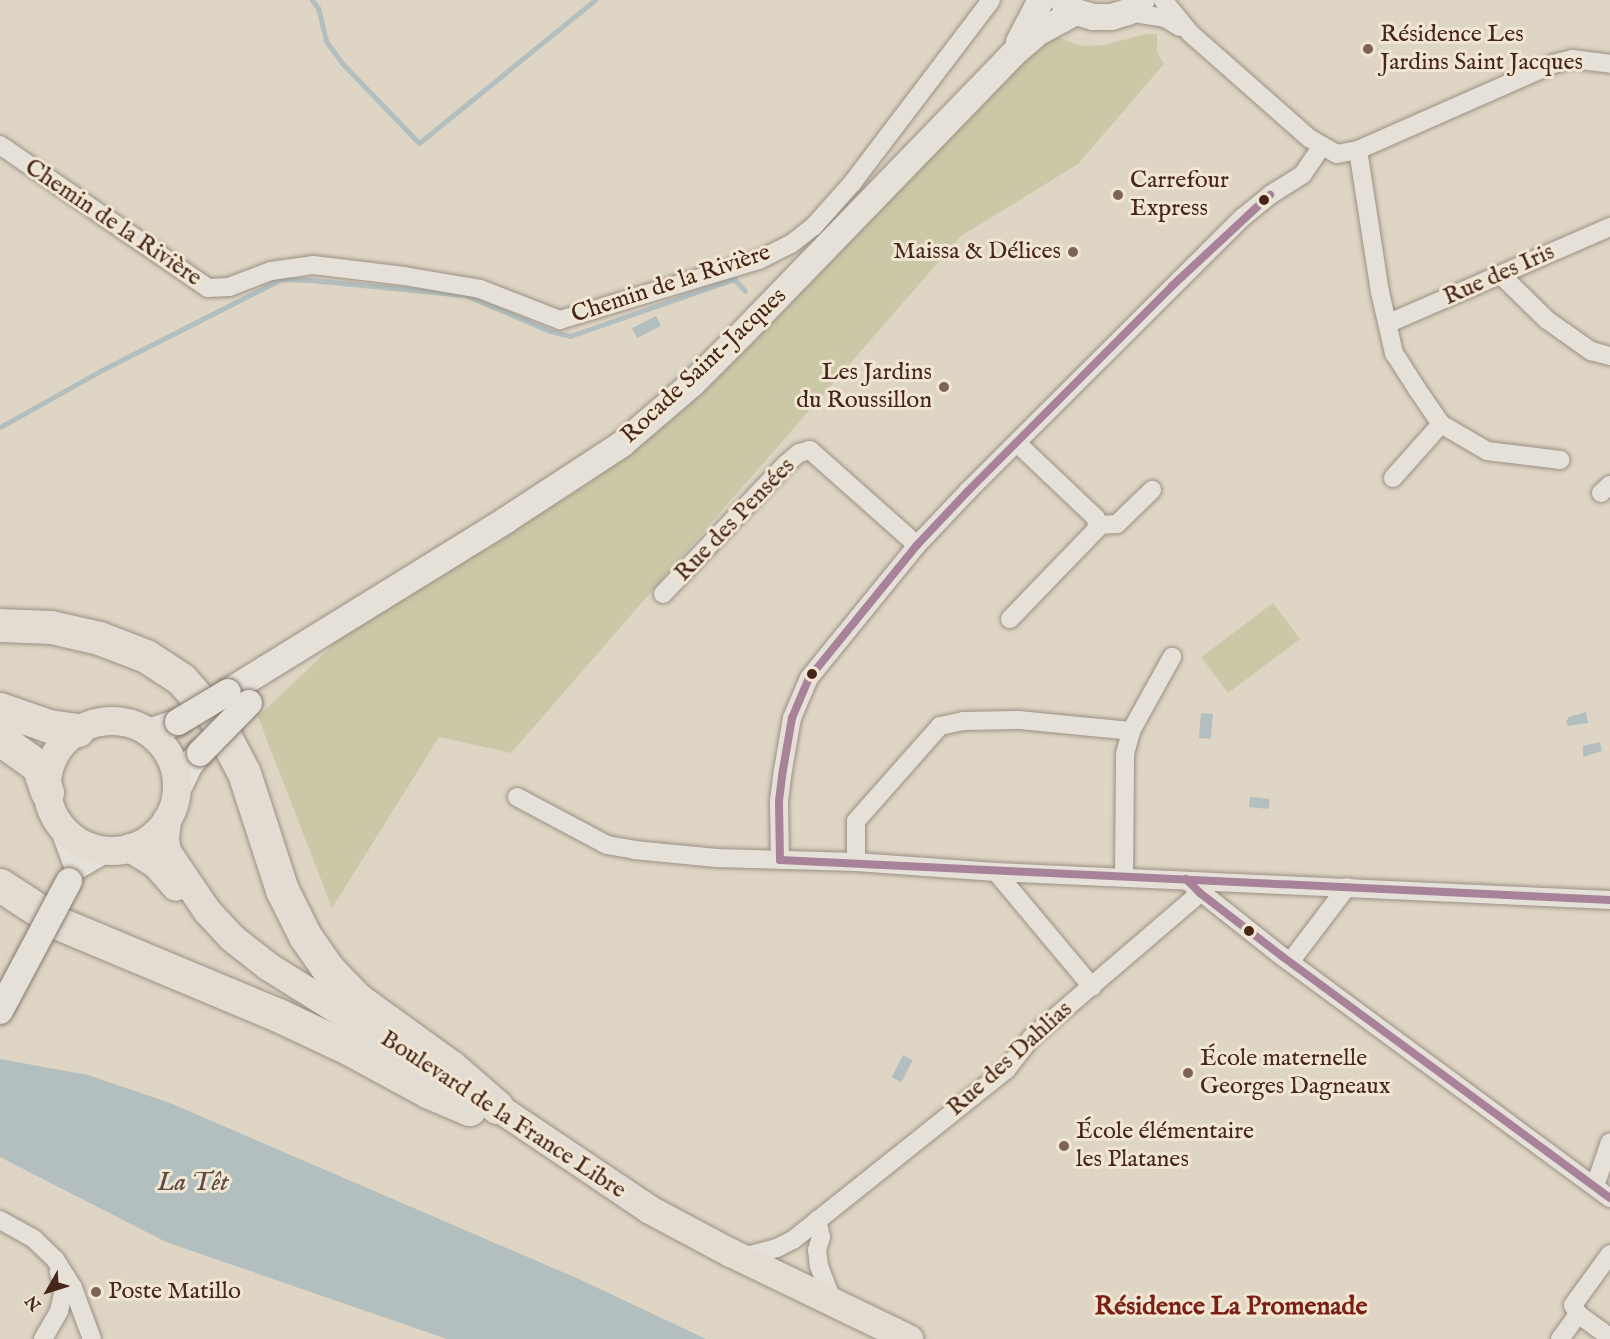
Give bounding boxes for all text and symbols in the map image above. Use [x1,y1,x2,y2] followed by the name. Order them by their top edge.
[1380,21,1583,77] place label: Résidence Les Jardins Saint Jacques
[1361,42,1375,56] marker: Résidence Les Jardins Saint Jacques
[19,153,207,293] street label: Chemin de la Rivière
[1130,167,1229,223] place label: Carrefour Express
[1111,188,1125,202] marker: Carrefour Express
[1258,194,1270,206] unlabelled marker
[568,238,774,330] street label: Chemin de la Rivière
[893,238,1061,266] place label: Maissa & Délices
[1439,238,1559,312] street label: Rue des Iris
[1066,245,1080,259] marker: Maissa & Délices
[615,282,793,450] street label: Rocade Saint-Jacques
[796,359,932,415] place label: Les Jardins du Roussillon
[937,380,951,394] marker: Les Jardins du Roussillon
[669,452,801,588] street label: Rue des Pensées
[806,668,818,680] unlabelled marker
[1243,925,1255,937] unlabelled marker
[941,995,1079,1123] street label: Rue des Dahlias
[375,1025,631,1205] street label: Boulevard de la France Libre
[1200,1045,1390,1101] place label: École maternelle Georges Dagneaux
[1181,1066,1195,1080] marker: École maternelle Georges Dagneaux
[1076,1118,1254,1174] place label: École élémentaire les Platanes
[1057,1139,1071,1153] marker: École élémentaire les Platanes
[157,1167,229,1199] water label: La Têt
[18,1261,78,1321] north arrow
[108,1278,241,1306] place label: Poste Matillo
[89,1285,103,1299] marker: Poste Matillo
[22,1291,46,1314] text: N
[1095,1291,1367,1323] district label: Résidence La Promenade

